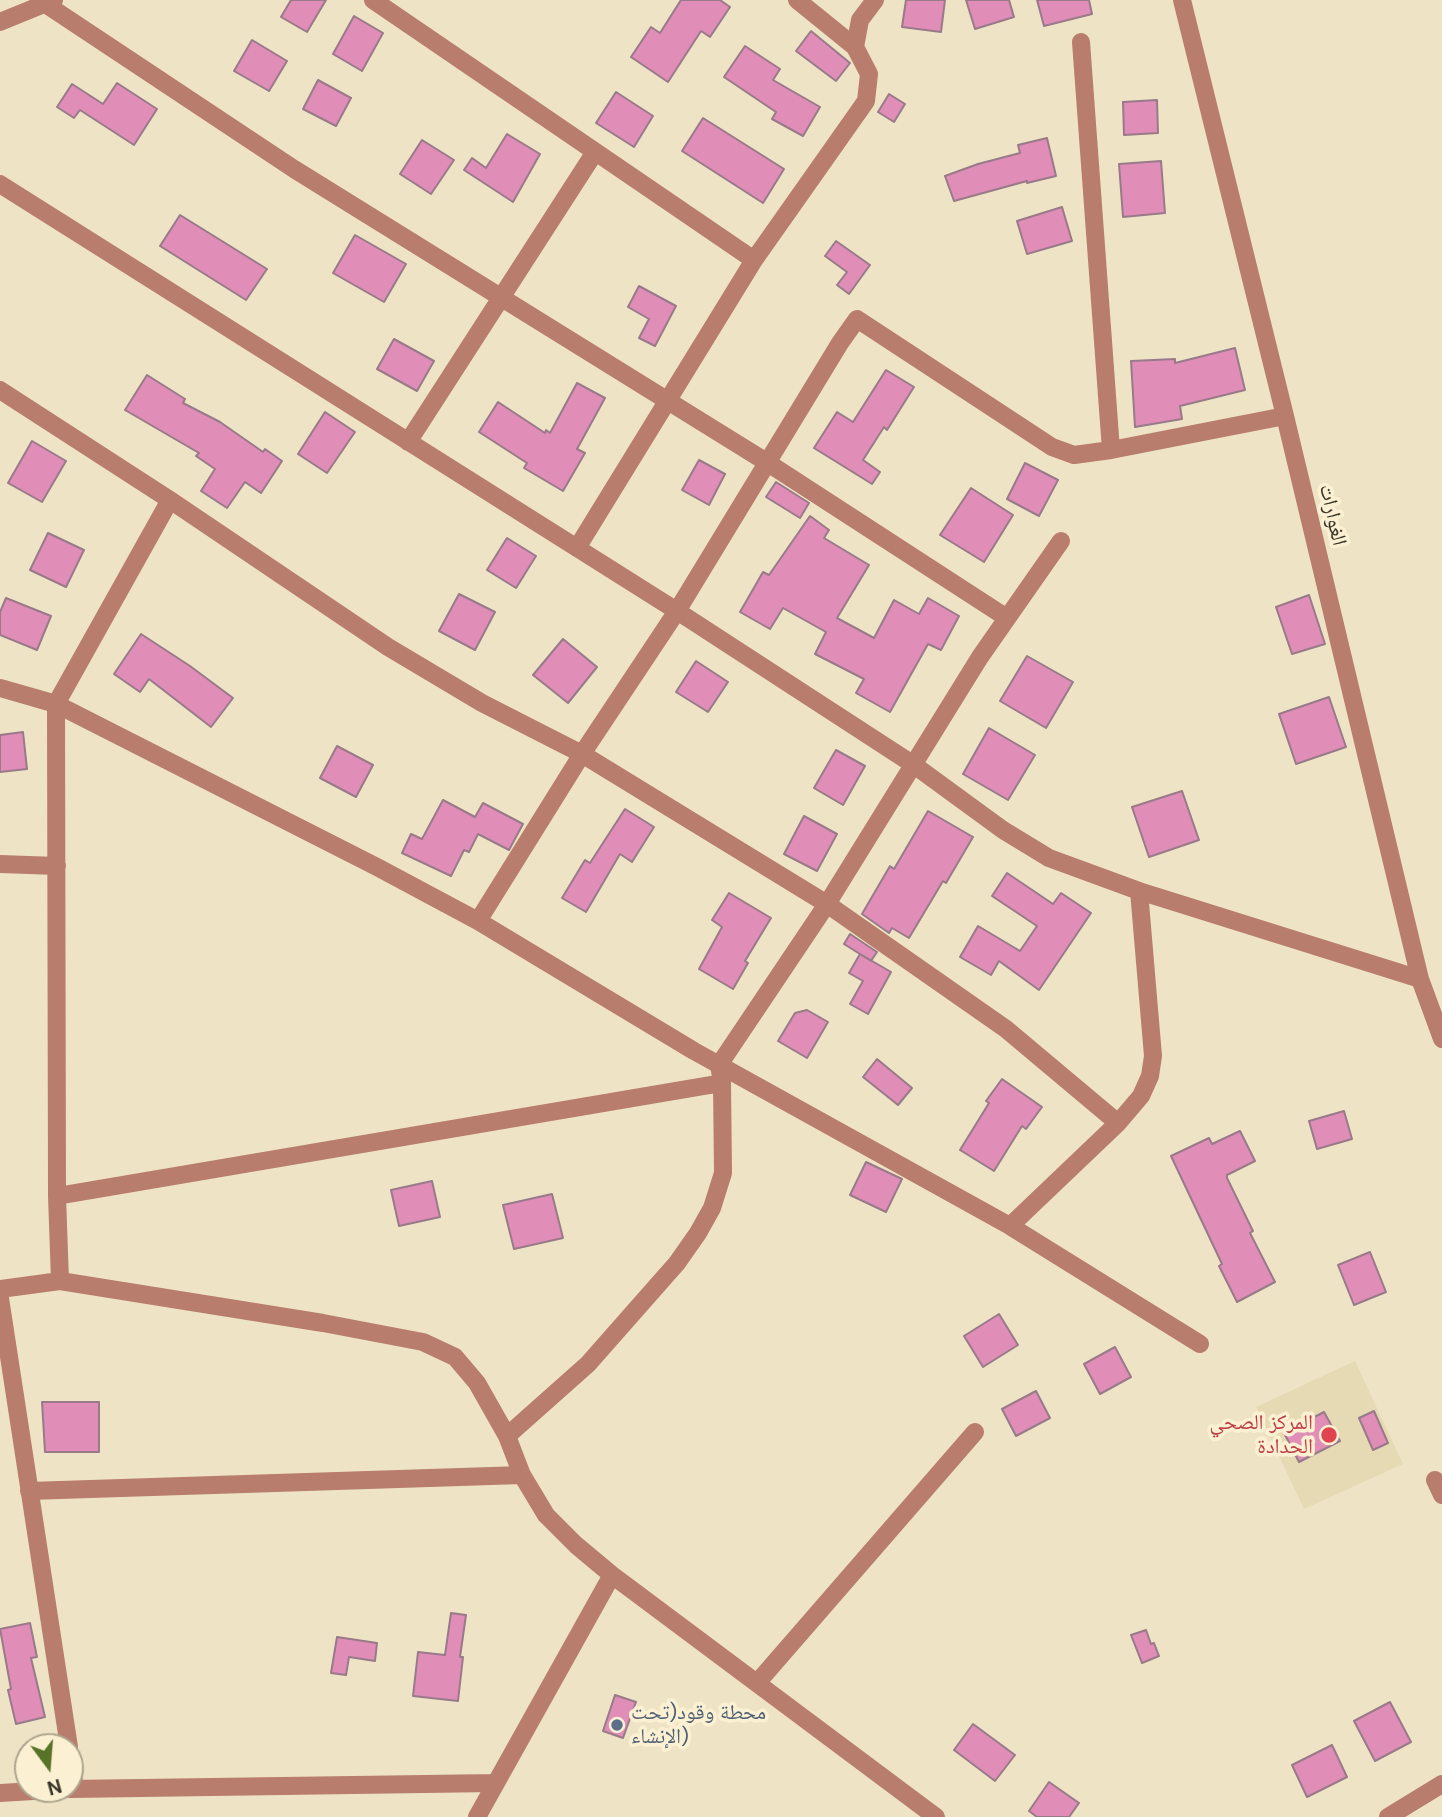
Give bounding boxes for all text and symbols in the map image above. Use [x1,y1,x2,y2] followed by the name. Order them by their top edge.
[1313,482,1351,548] street label: الغوارات
[1209,1410,1313,1460] place label: المركز الصحي الحدادة
[1319,1425,1339,1445] marker: المركز الصحي الحدادة
[631,1700,766,1750] place label: محطة وقود(تحت الإنشاء)
[609,1717,625,1733] marker: محطة وقود(تحت الإنشاء)
[14,1733,84,1803] north arrow
[44,1773,64,1801] text: N

